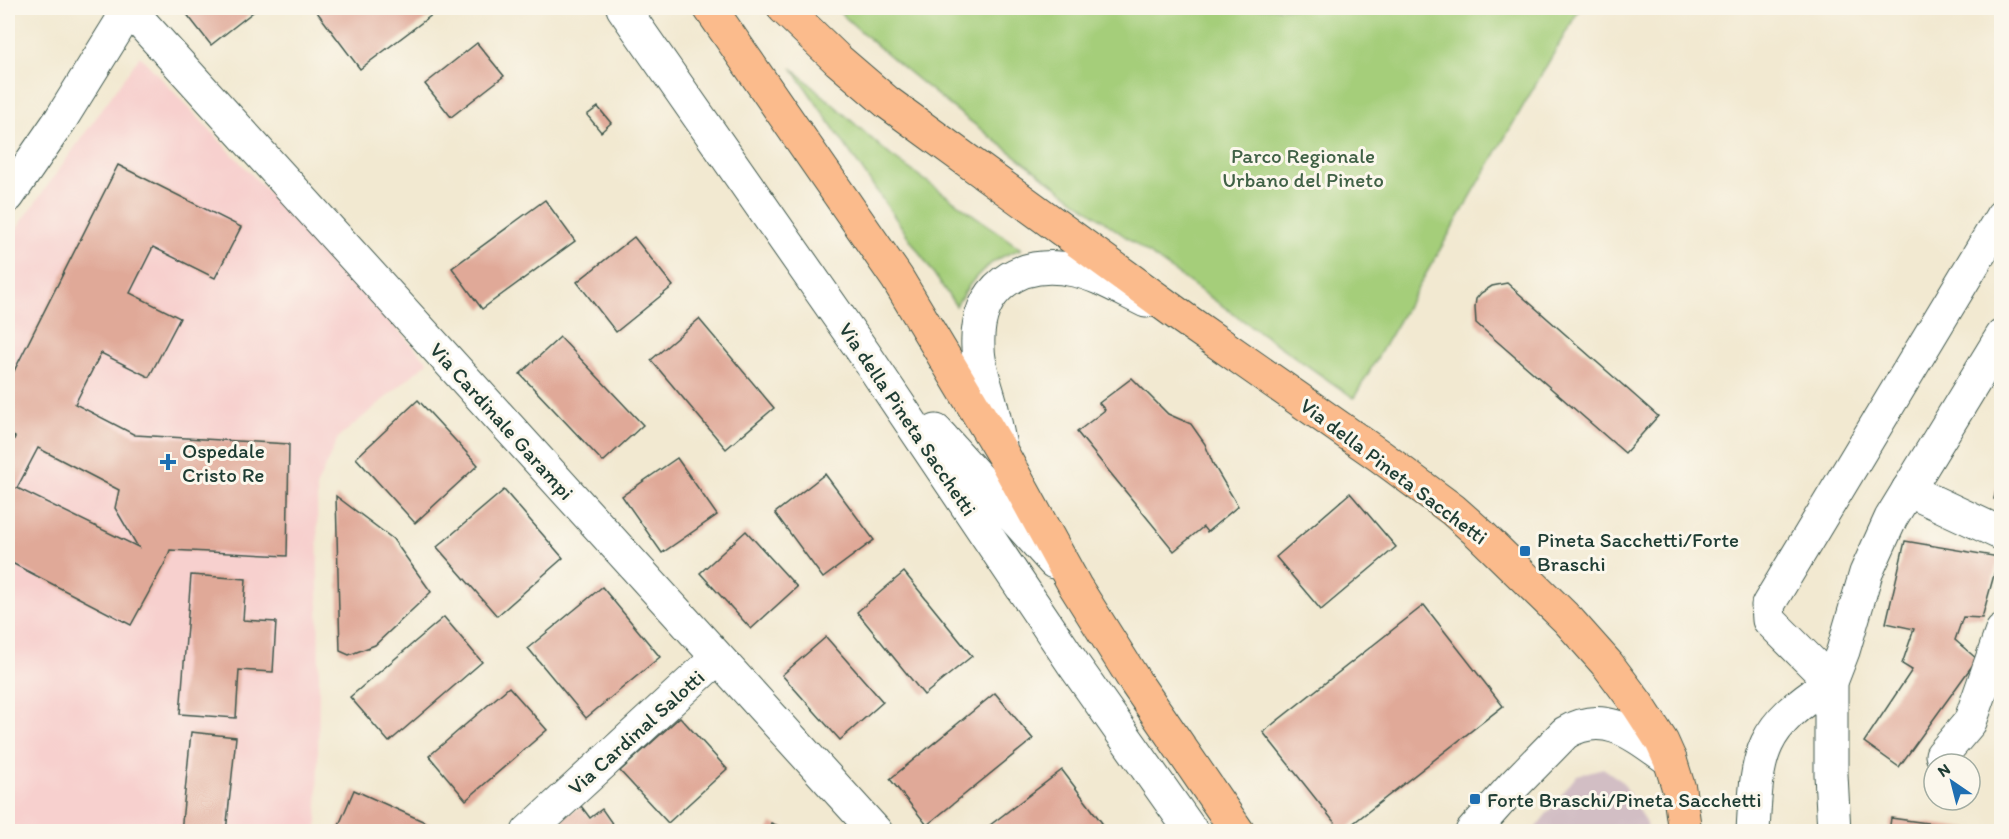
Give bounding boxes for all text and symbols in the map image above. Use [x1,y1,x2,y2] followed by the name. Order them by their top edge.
[1222,143,1384,192] park label: Parco Regionale Urbano del Pineto
[834,318,982,520] street label: Via della Pineta Sacchetti
[425,337,579,505] street label: Via Cardinale Garampi
[1295,392,1493,550] street label: Via della Pineta Sacchetti
[182,438,265,487] place label: Ospedale Cristo Re
[159,453,177,471] marker: Ospedale Cristo Re
[1537,527,1739,576] place label: Pineta Sacchetti/Forte Braschi
[1518,544,1532,558] marker: Pineta Sacchetti/Forte Braschi
[563,664,709,800] street label: Via Cardinal Salotti
[1922,752,1982,812] north arrow
[1934,759,1954,781] text: N
[1487,787,1762,812] place label: Forte Braschi/Pineta Sacchetti
[1468,792,1482,806] marker: Forte Braschi/Pineta Sacchetti

